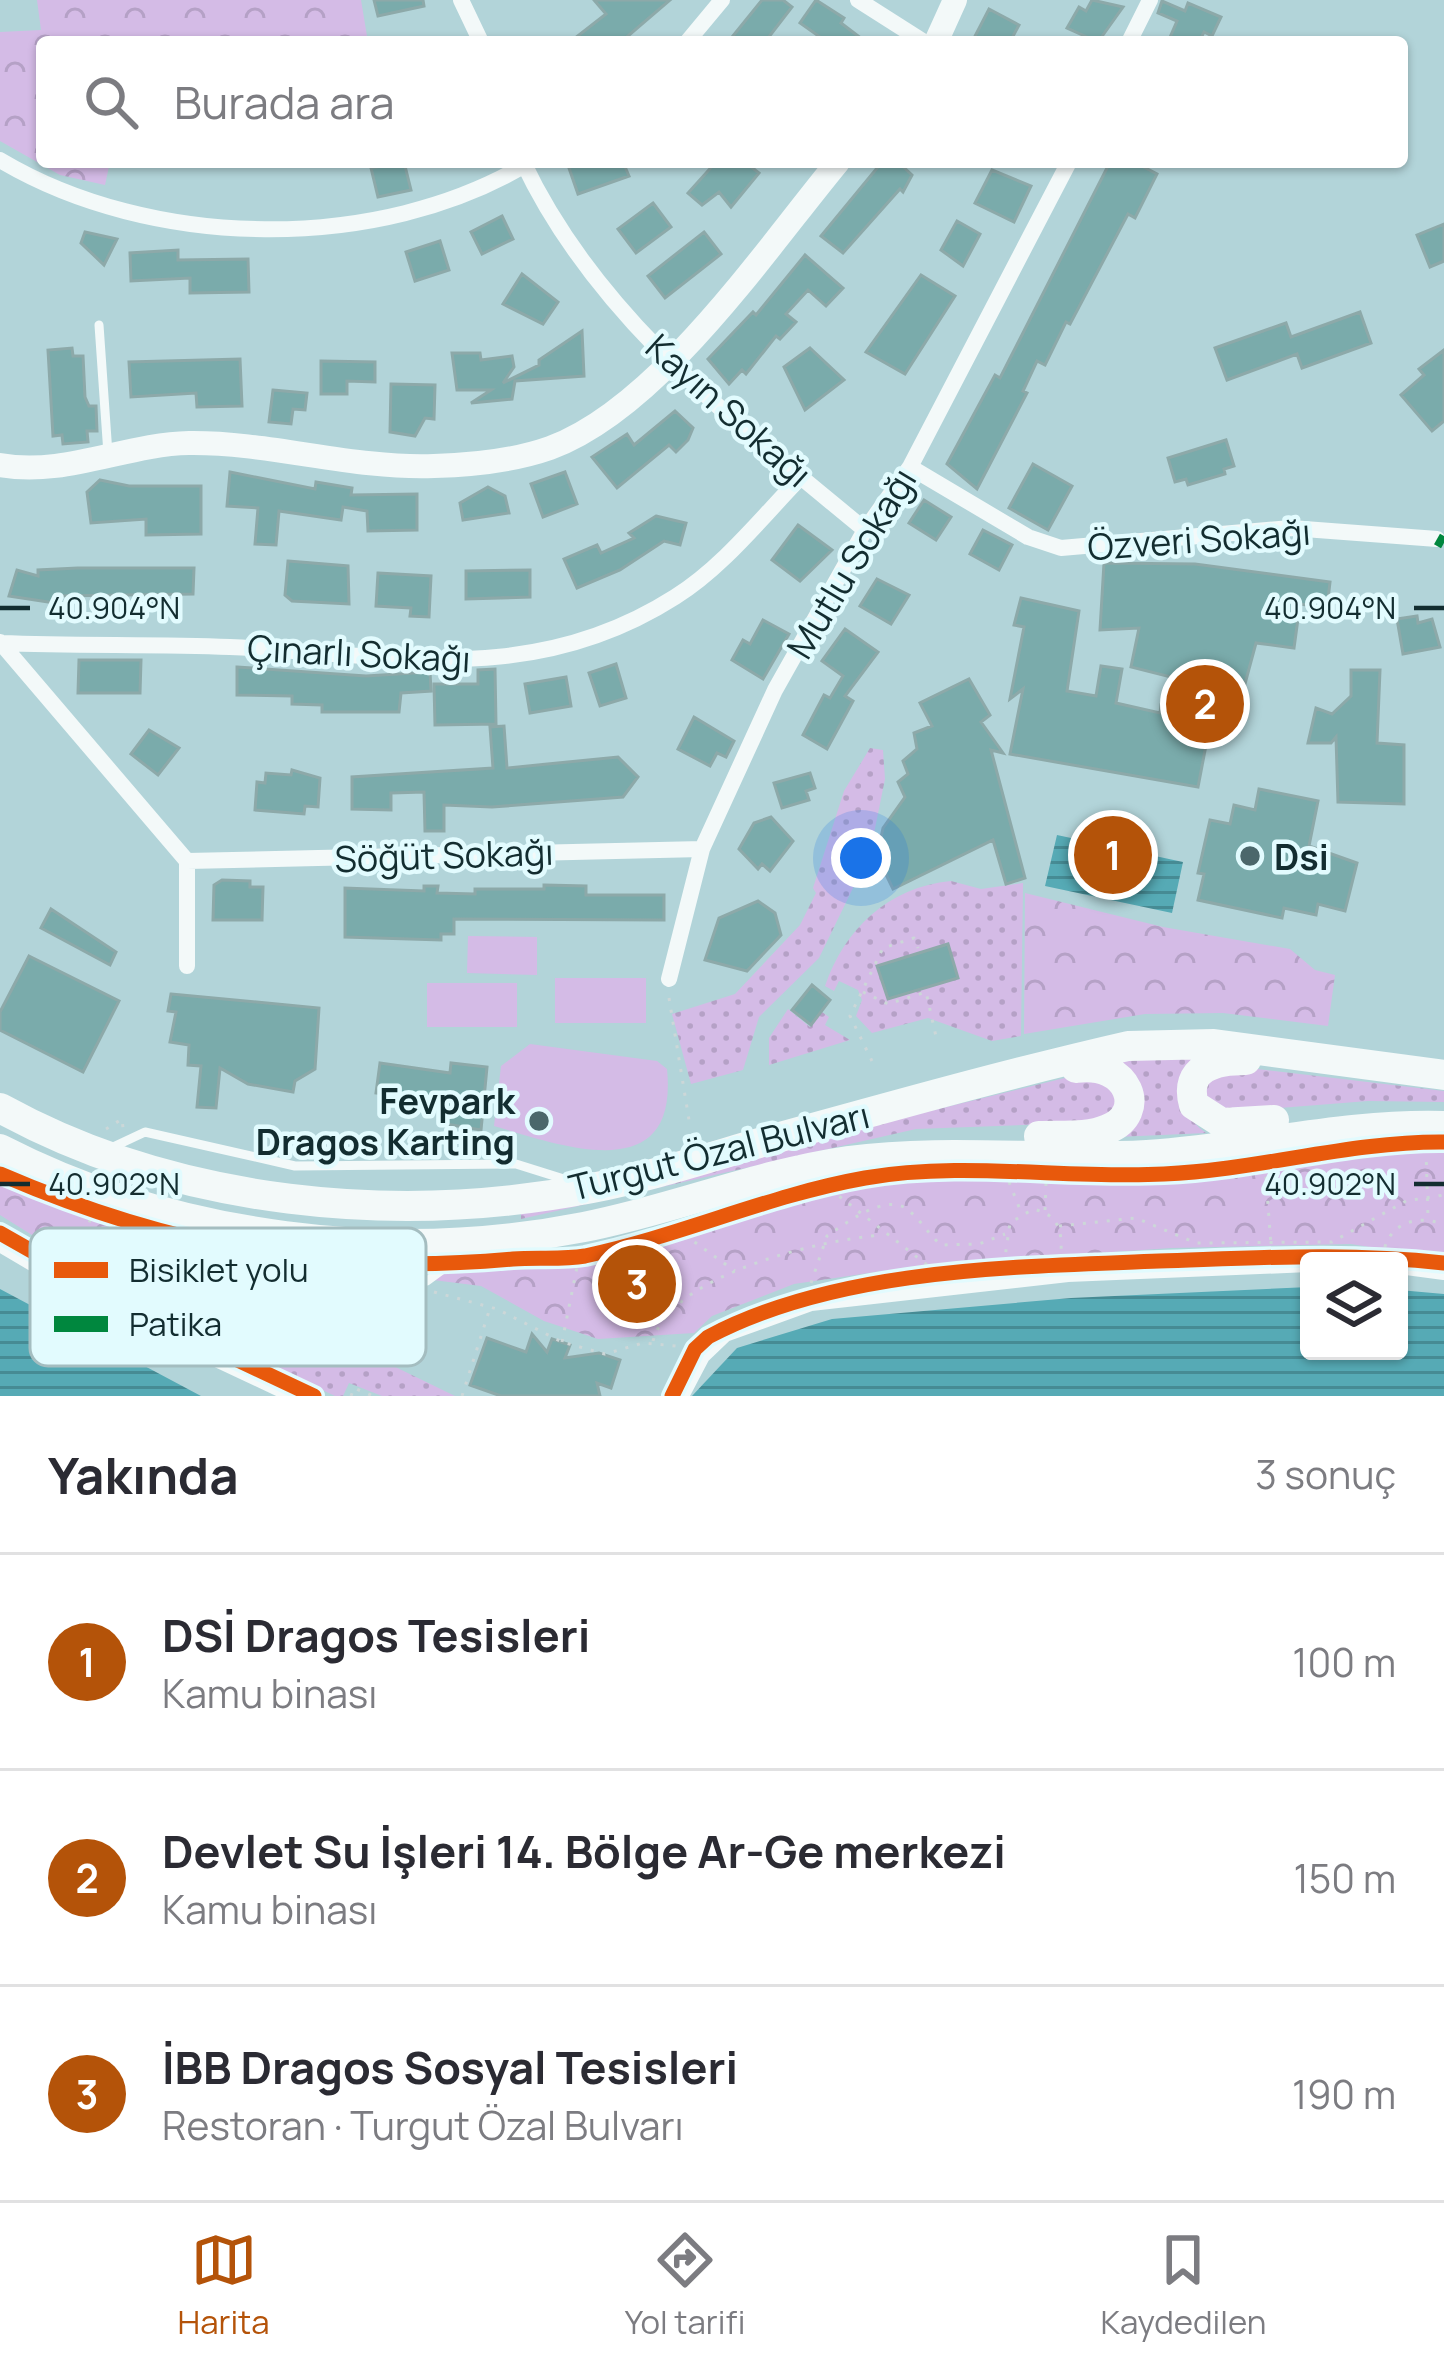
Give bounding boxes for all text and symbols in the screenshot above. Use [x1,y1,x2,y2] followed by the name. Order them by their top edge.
[36,36,1408,168] search box
[78,69,144,135] icon: search
[174,71,395,133] text: Burada ara
[636,322,822,498] street label: Kayın Sokağı
[775,459,927,667] street label: Mutlu Sokağı
[1086,507,1312,571] street label: Özveri Sokağı
[48,587,180,628] text: 40.904°N
[1264,587,1396,628] text: 40.904°N
[246,623,472,683] street label: Çınarlı Sokağı
[1166,659,1244,749] pin: 2
[1074,810,1152,900] pin: 1
[334,827,554,883] street label: Söğüt Sokağı
[831,828,891,888] your location
[1274,832,1329,881] place label: Dsi
[1237,843,1263,869] marker: Dsi
[256,1076,517,1166] place label: Fevpark Dragos Karting
[564,1090,874,1212] street label: Turgut Özal Bulvarı
[526,1108,552,1134] marker: Fevpark Dragos Karting
[48,1163,180,1204] text: 40.902°N
[1264,1163,1396,1204] text: 40.902°N
[30,1228,426,1366] legend
[598,1239,676,1329] pin: 3
[129,1247,309,1292] text: Bisiklet yolu
[1300,1252,1408,1360] map controls
[1300,1252,1408,1360] button: layers
[129,1301,222,1346] text: Patika
[48,1440,239,1509] text: Yakında
[1255,1447,1396,1501] text: 3 sonuç
[162,1604,590,1666] text: DSİ Dragos Tesisleri
[78,1635,96,1689] text: 1
[1292,1635,1396,1689] text: 100 m
[162,1666,377,1720] text: Kamu binası
[162,1820,1006,1882] text: Devlet Su İşleri 14. Bölge Ar-Ge merkezi
[75,1851,99,1905] text: 2
[1294,1851,1396,1905] text: 150 m
[162,1882,377,1936] text: Kamu binası
[162,2036,738,2098] text: İBB Dragos Sosyal Tesisleri
[76,2067,98,2121] text: 3
[1292,2067,1396,2121] text: 190 m
[162,2098,684,2152] text: Restoran · Turgut Özal Bulvarı
[178,2227,270,2344] tab: Harita
[625,2227,745,2344] tab: Yol tarifi
[1101,2227,1266,2344] tab: Kaydedilen

